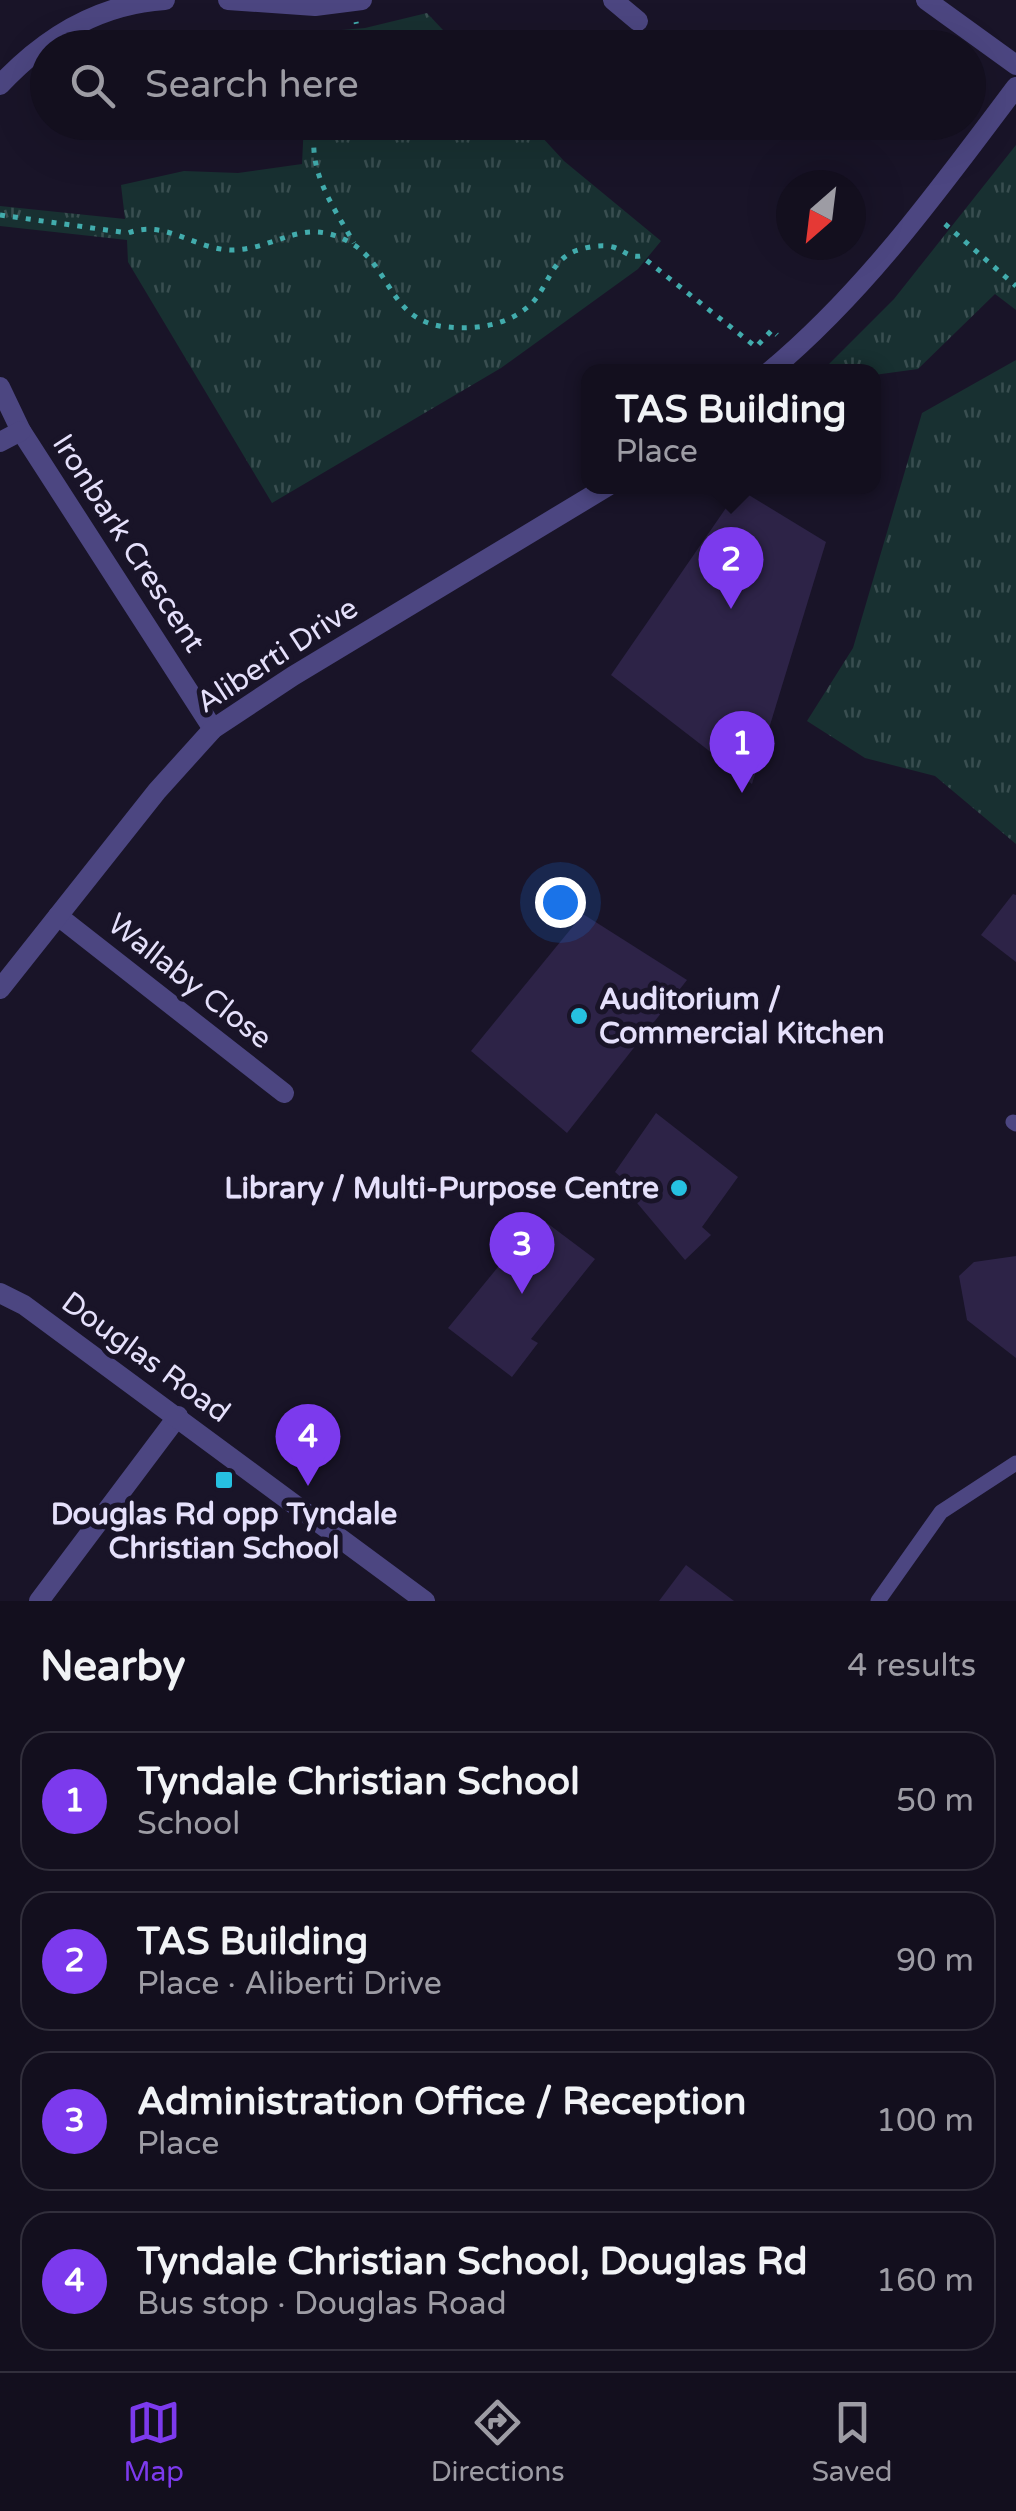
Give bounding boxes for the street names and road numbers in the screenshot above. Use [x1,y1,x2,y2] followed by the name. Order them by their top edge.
[44,427,213,659] street label: Ironbark Crescent
[190,589,365,721] street label: Aliberti Drive
[100,906,279,1057] street label: Wallaby Close
[54,1284,237,1431] street label: Douglas Road

